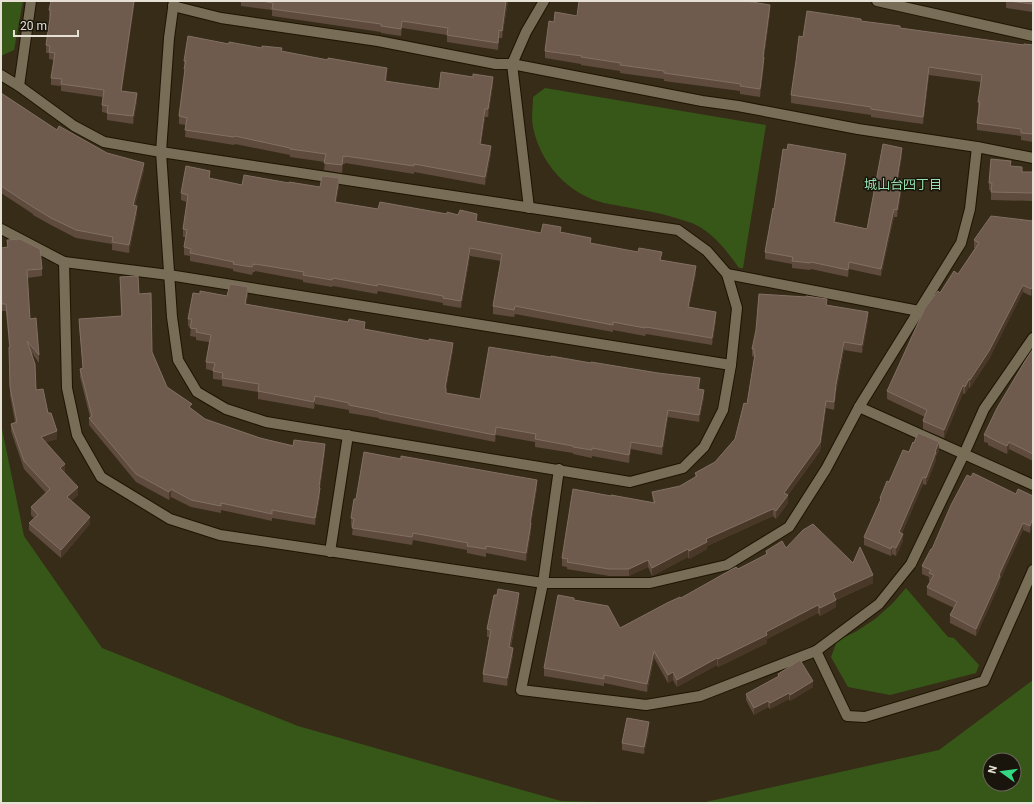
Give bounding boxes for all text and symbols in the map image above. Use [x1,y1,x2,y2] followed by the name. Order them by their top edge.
[14,12,78,38] scale bar
[20,19,47,33] text: 20 m
[864,177,942,192] district label: 城山台四丁目
[982,752,1022,792] north arrow
[986,764,1000,775] text: N

